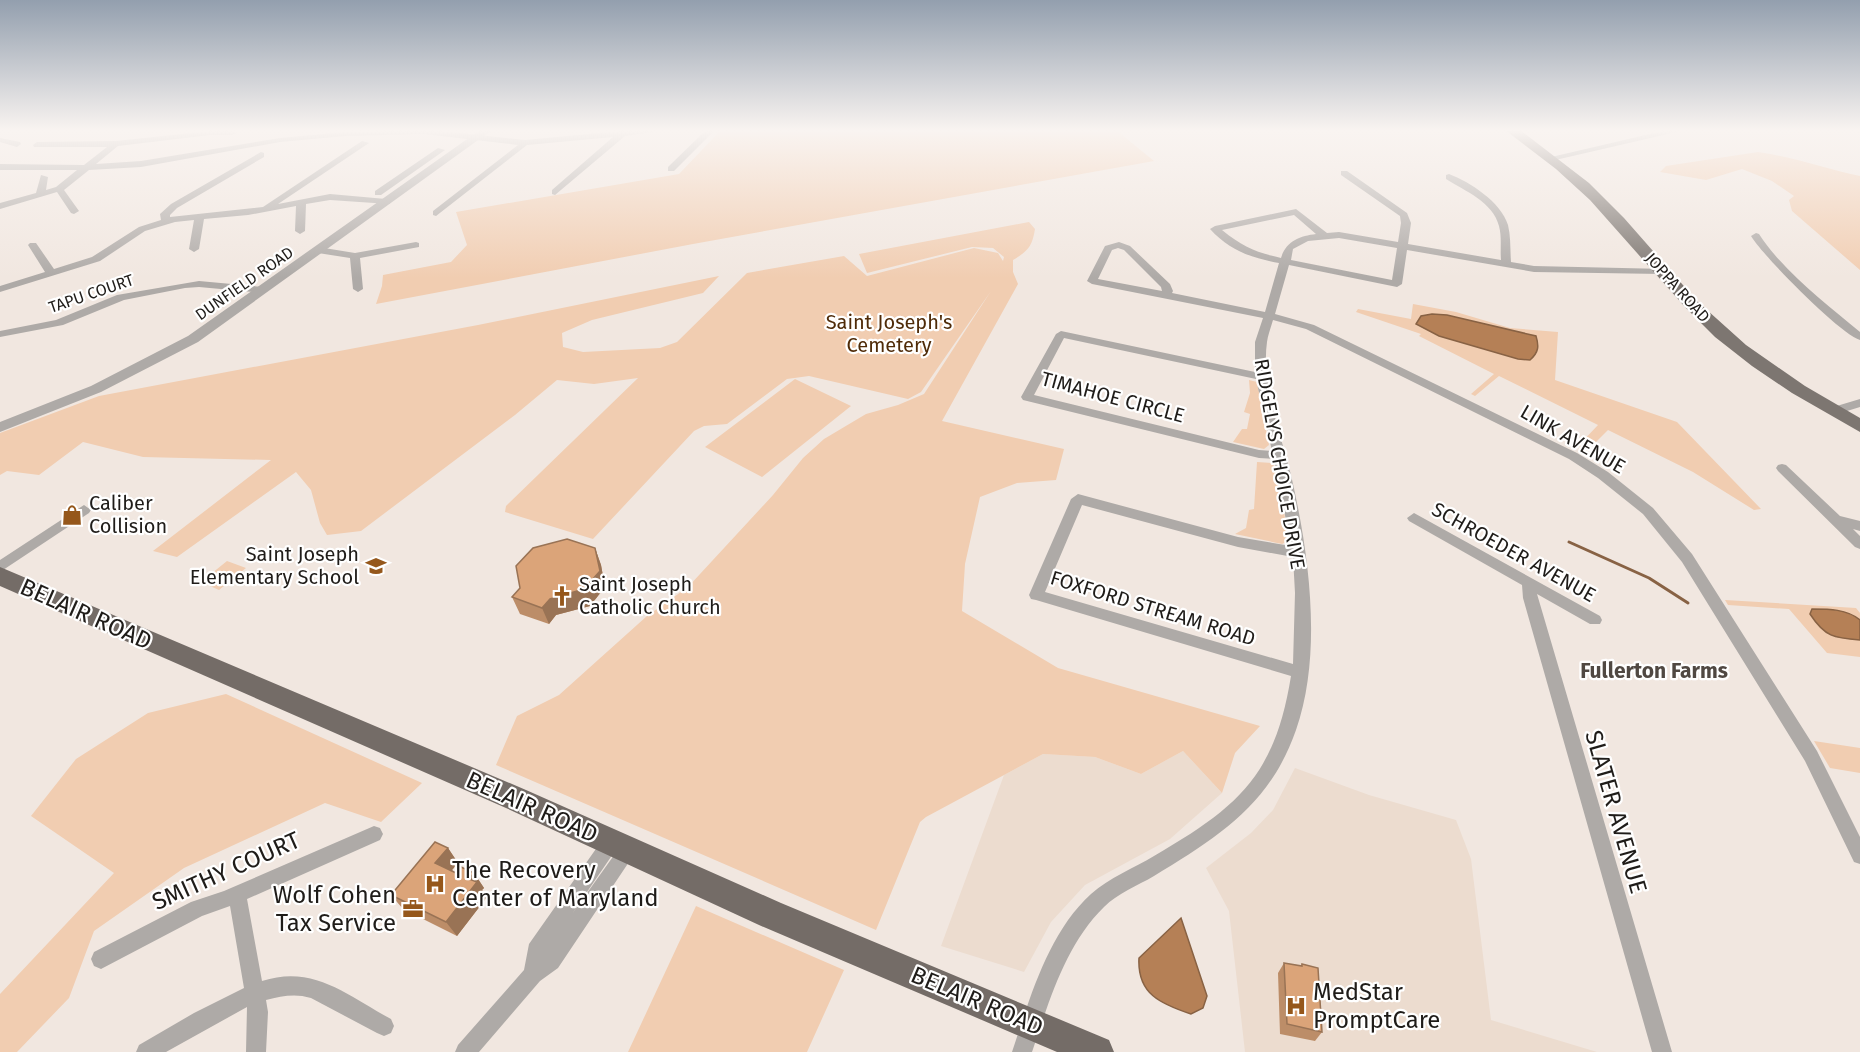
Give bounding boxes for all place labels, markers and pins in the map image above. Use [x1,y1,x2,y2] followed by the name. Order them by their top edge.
[89,491,167,538] place label: Caliber Collision
[60,503,84,527] shop icon: Caliber Collision
[190,542,359,589] place label: Saint Joseph Elementary School
[364,554,388,578] school or university icon: Saint Joseph Elementary School
[579,572,721,619] place label: Saint Joseph Catholic Church
[550,584,574,608] church icon: Saint Joseph Catholic Church
[452,856,659,912] place label: The Recovery Center of Maryland
[423,872,447,896] hospital icon: The Recovery Center of Maryland
[273,881,396,937] place label: Wolf Cohen Tax Service
[401,897,425,921] office icon: Wolf Cohen Tax Service
[1313,978,1440,1034] place label: MedStar PromptCare
[1284,994,1308,1018] hospital icon: MedStar PromptCare

